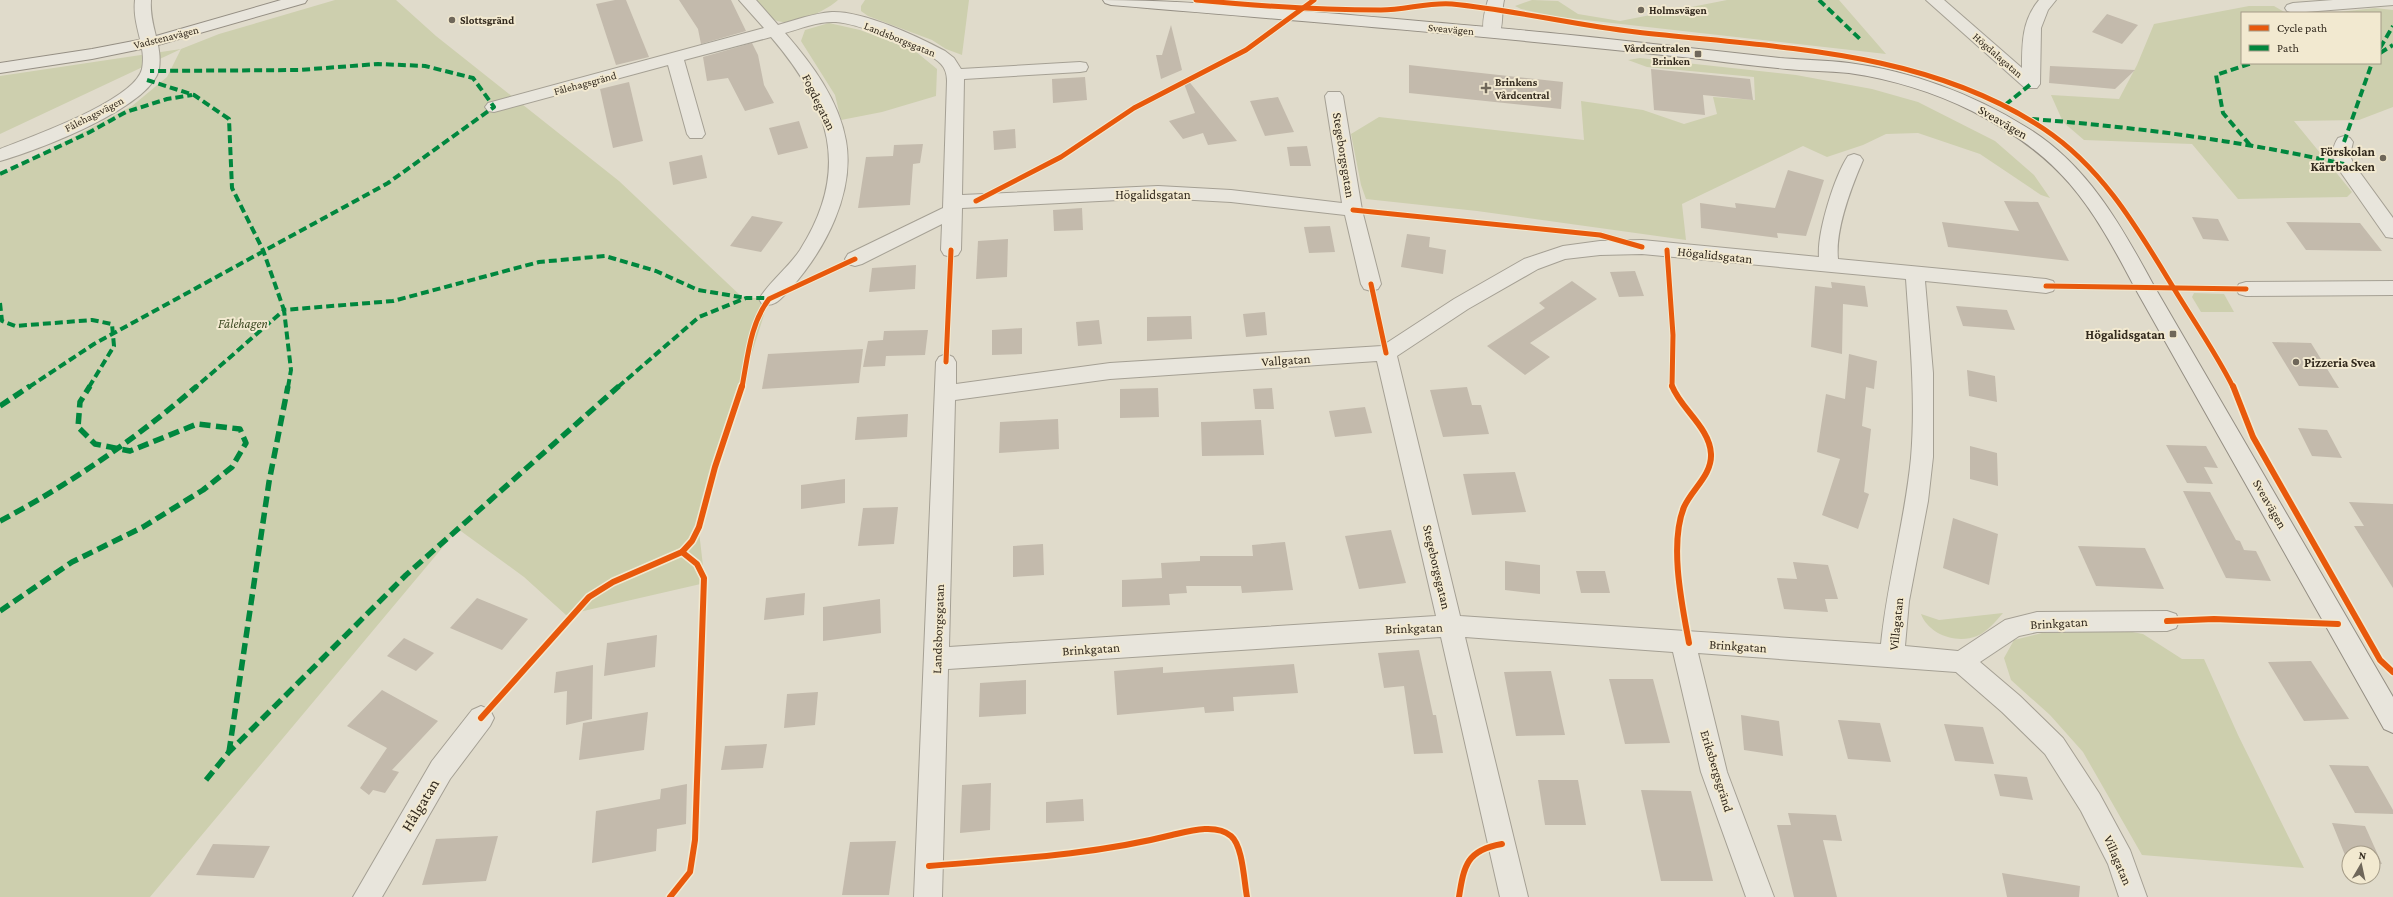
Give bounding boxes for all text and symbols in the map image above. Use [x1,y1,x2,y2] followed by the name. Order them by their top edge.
[1649,4,1707,16] place label: Holmsvägen
[1636,5,1646,15] marker: Holmsvägen
[2241,12,2381,64] legend
[460,14,514,26] place label: Slottsgränd
[447,15,457,25] marker: Slottsgränd
[862,19,938,60] street label: Landsborgsgatan
[1427,21,1474,38] street label: Sveavägen
[2277,21,2328,35] text: Cycle path
[132,23,200,52] street label: Vadstenavägen
[1970,30,2025,81] street label: Högdalagatan
[2277,41,2299,55] text: Path
[1623,42,1691,67] place label: Vårdcentralen Brinken
[1693,49,1703,59] marker: Vårdcentralen Brinken
[552,69,618,98] street label: Fålehagsgränd
[799,71,839,133] street label: Fogdegatan
[1494,76,1550,101] place label: Brinkens Vårdcentral
[1480,82,1492,94] marker: Brinkens Vårdcentral
[62,94,126,135] street label: Fålehagsvägen
[1976,102,2030,142] street label: Sveavägen
[1330,111,1358,199] street label: Stegeborgsgatan
[2311,144,2376,174] place label: Förskolan Kärrbacken
[2378,153,2388,163] marker: Förskolan Kärrbacken
[1115,187,1191,202] street label: Högalidsgatan
[1677,244,1753,266] street label: Högalidsgatan
[218,316,268,331] park label: Fålehagen
[2085,327,2166,342] place label: Högalidsgatan
[2168,329,2178,339] marker: Högalidsgatan
[1261,351,1311,369] street label: Vallgatan
[2304,355,2376,370] place label: Pizzeria Svea
[2291,357,2301,367] marker: Pizzeria Svea
[2250,477,2290,531] street label: Sveavägen
[1420,523,1454,611] street label: Stegeborgsgatan
[929,584,947,674] street label: Landsborgsgatan
[1886,597,1906,651] street label: Villagatan
[2030,614,2088,632] street label: Brinkgatan
[1385,619,1443,637] street label: Brinkgatan
[1709,637,1767,655] street label: Brinkgatan
[1062,640,1120,658] street label: Brinkgatan
[1697,728,1737,814] street label: Eriksbergsgränd
[398,775,443,835] street label: Hålgatan
[2101,833,2135,887] street label: Villagatan
[2341,845,2381,885] north arrow
[2358,849,2368,862] text: N

